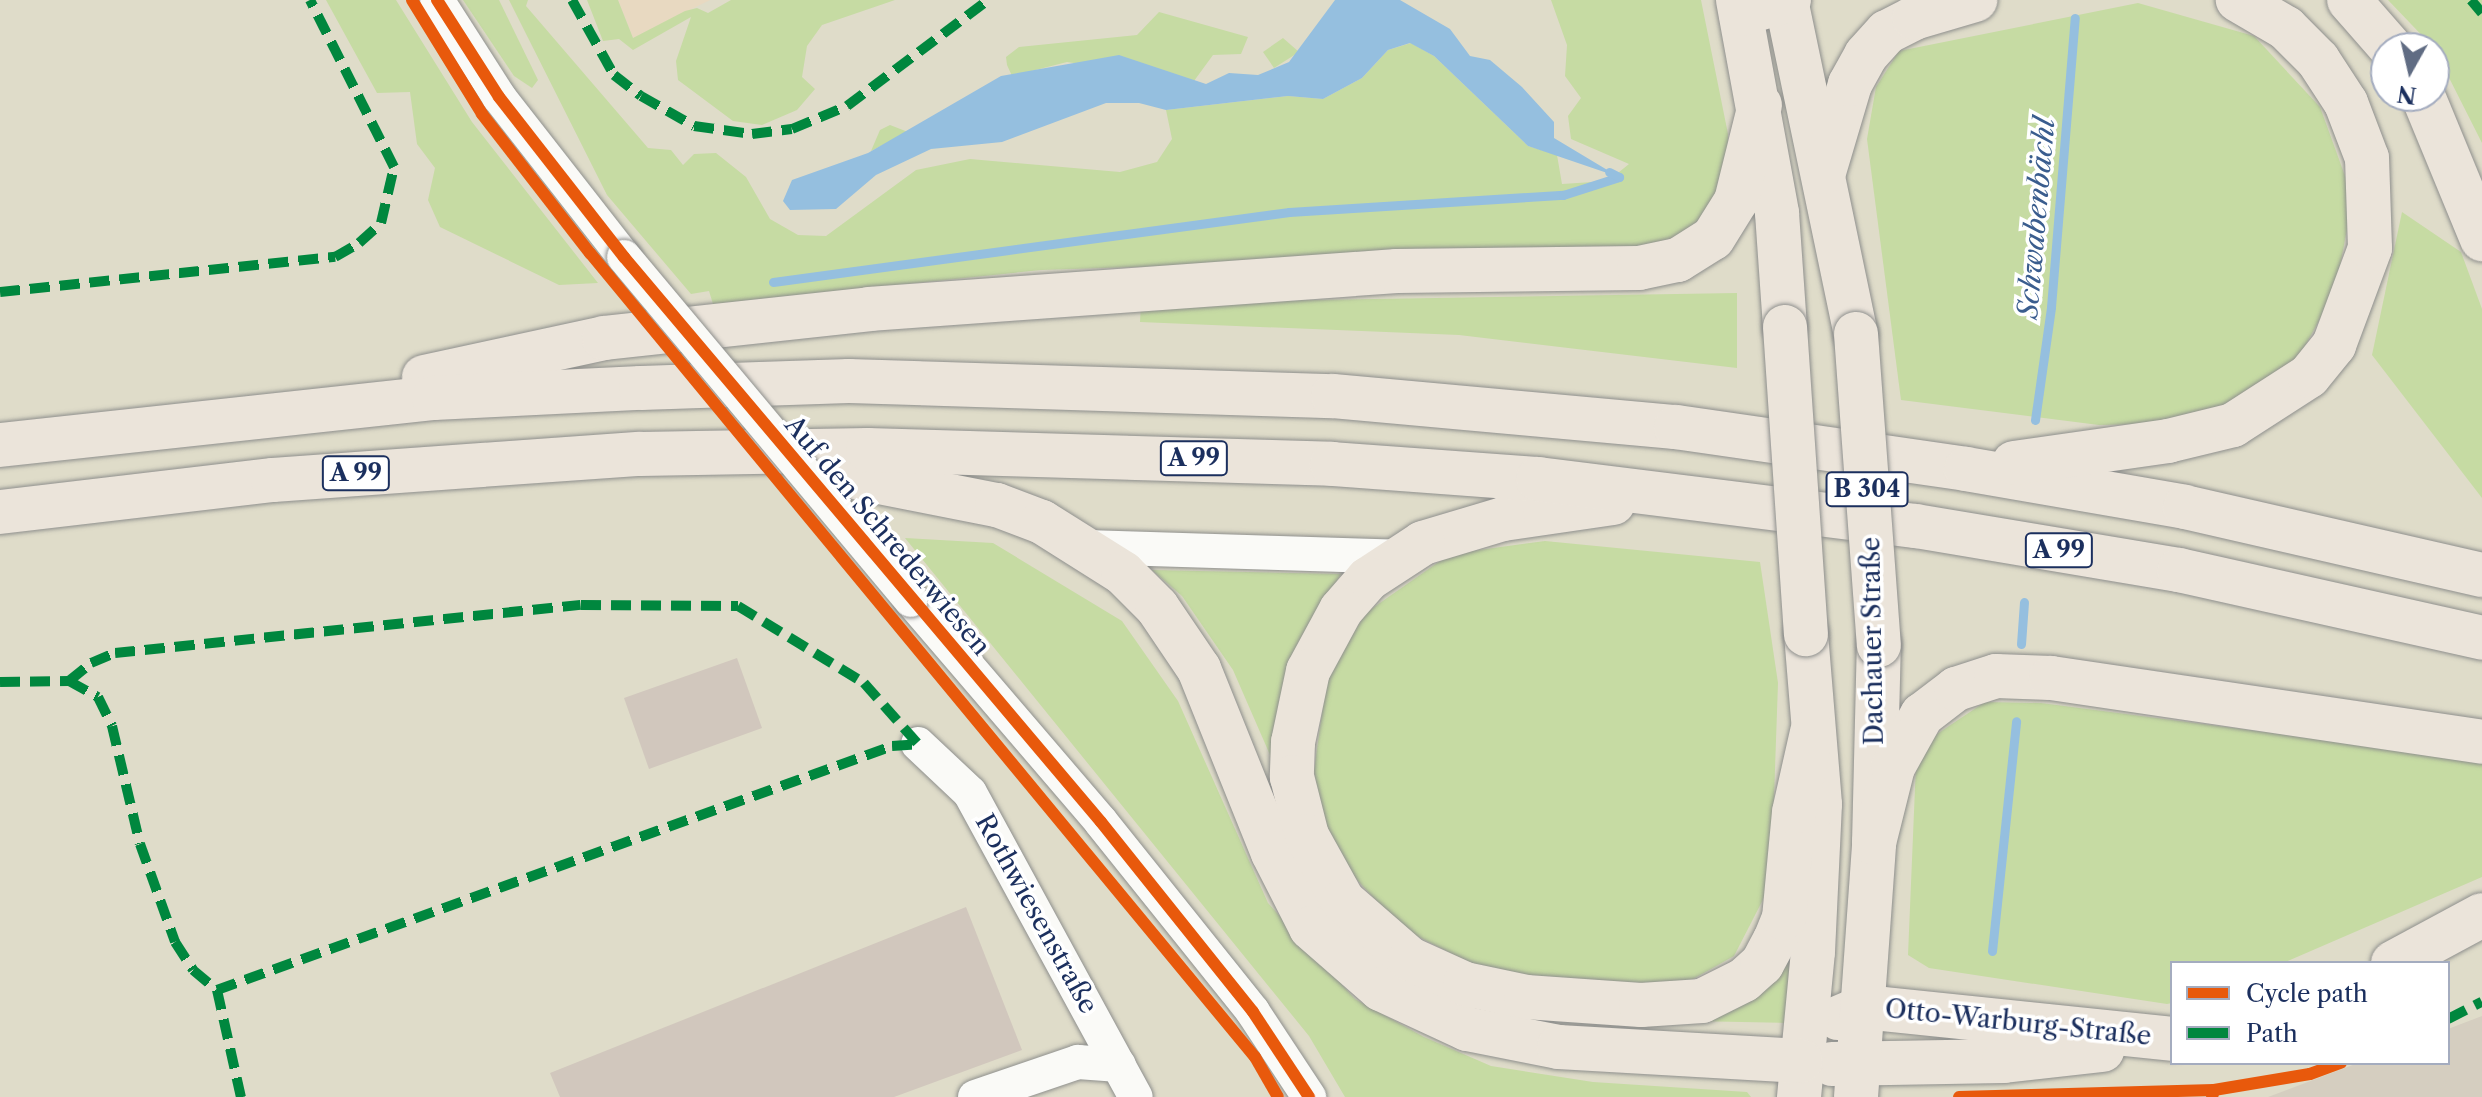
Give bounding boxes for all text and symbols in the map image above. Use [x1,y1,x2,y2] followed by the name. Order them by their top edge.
[2370,32,2450,112] north arrow
[2396,80,2418,109] text: N
[2010,116,2062,320] water label: Schwabenbächl
[778,410,996,662] street label: Auf den Schrederwiesen
[1158,438,1230,478] road number: A 99
[320,453,392,493] road number: A 99
[1825,469,1909,509] road number: B 304
[2023,530,2095,570] road number: A 99
[1856,536,1890,746] street label: Dachauer Straße
[968,809,1104,1019] street label: Rothwiesenstraße
[2170,961,2450,1065] legend
[2246,979,2368,1008] text: Cycle path
[1883,994,2153,1052] street label: Otto-Warburg-Straße
[2246,1019,2298,1048] text: Path

